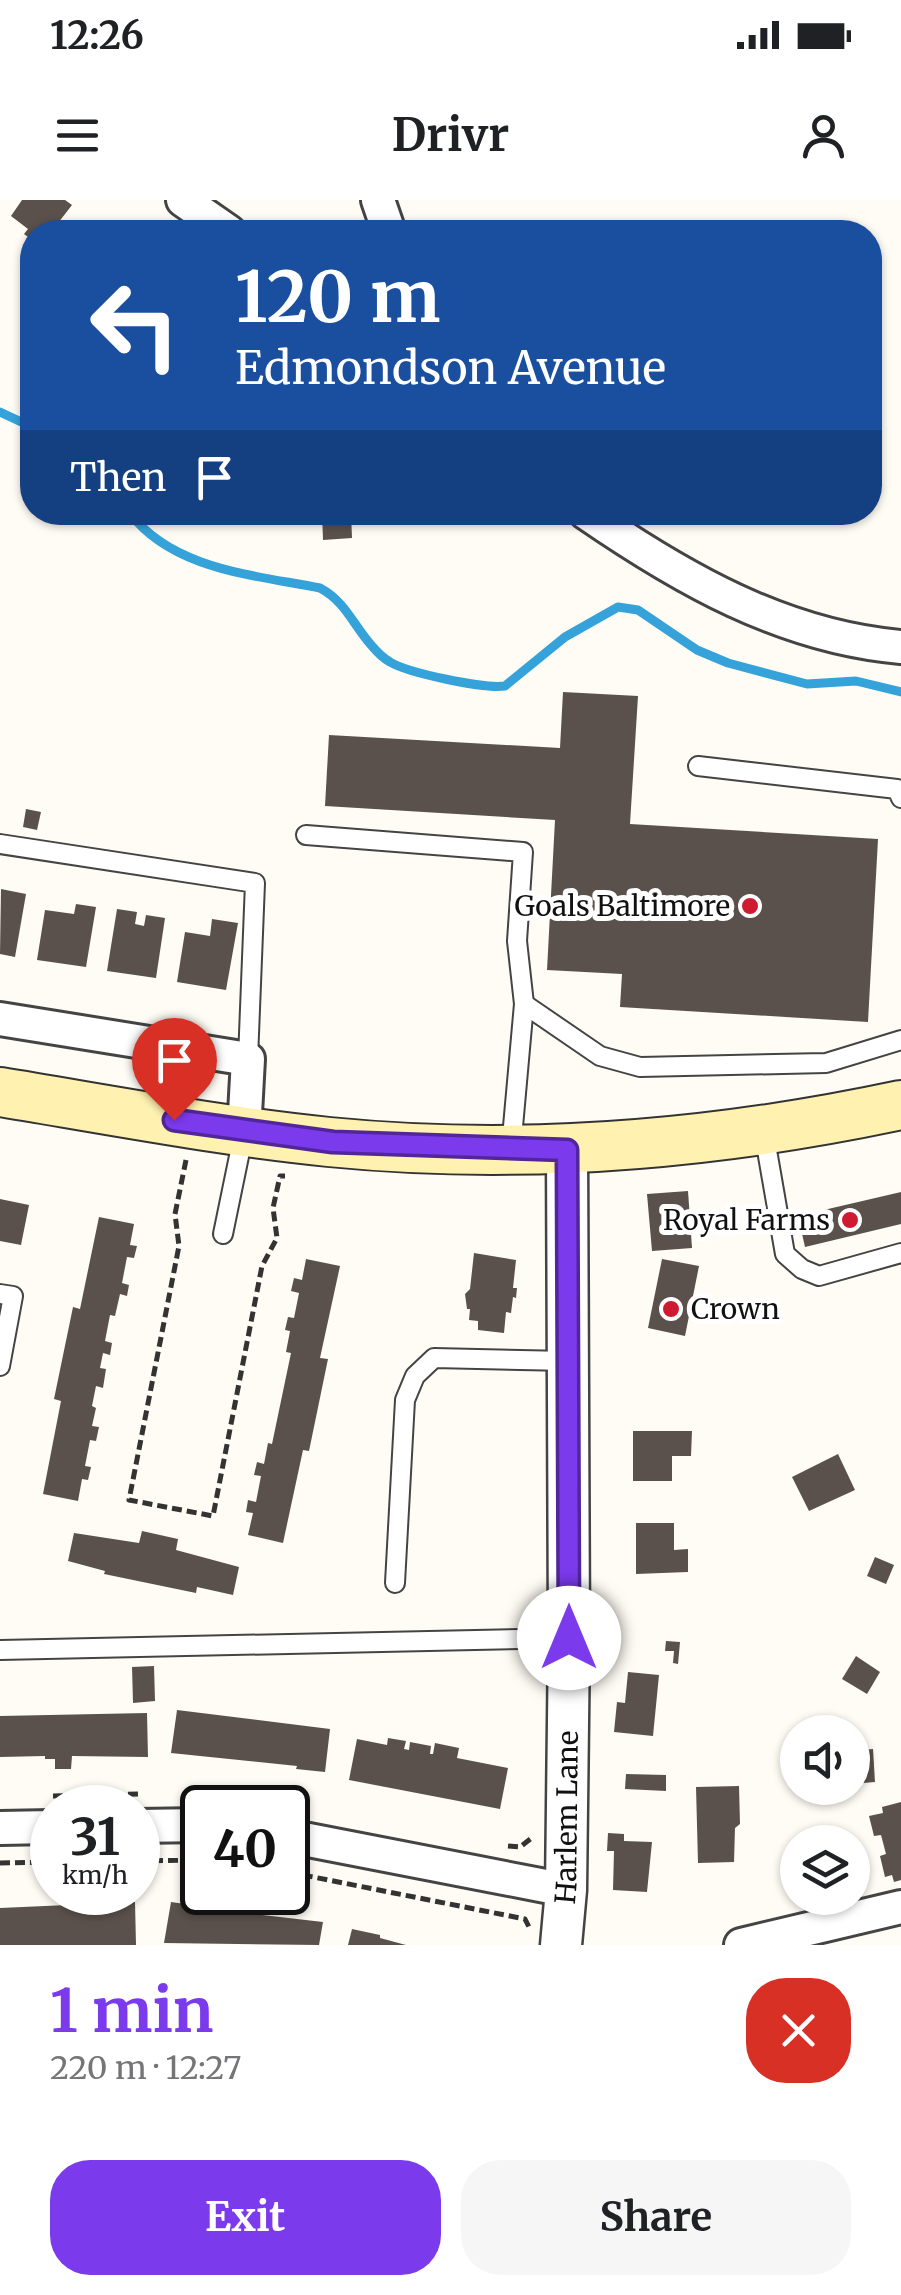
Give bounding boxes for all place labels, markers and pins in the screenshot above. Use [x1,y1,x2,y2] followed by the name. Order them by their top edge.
[514,888,730,924] place label: Goals Baltimore
[739,895,761,917] marker: Goals Baltimore
[132,1018,217,1121] pin
[663,1202,830,1238] place label: Royal Farms
[839,1209,861,1231] marker: Royal Farms
[691,1291,780,1327] place label: Crown
[660,1298,682,1320] marker: Crown

